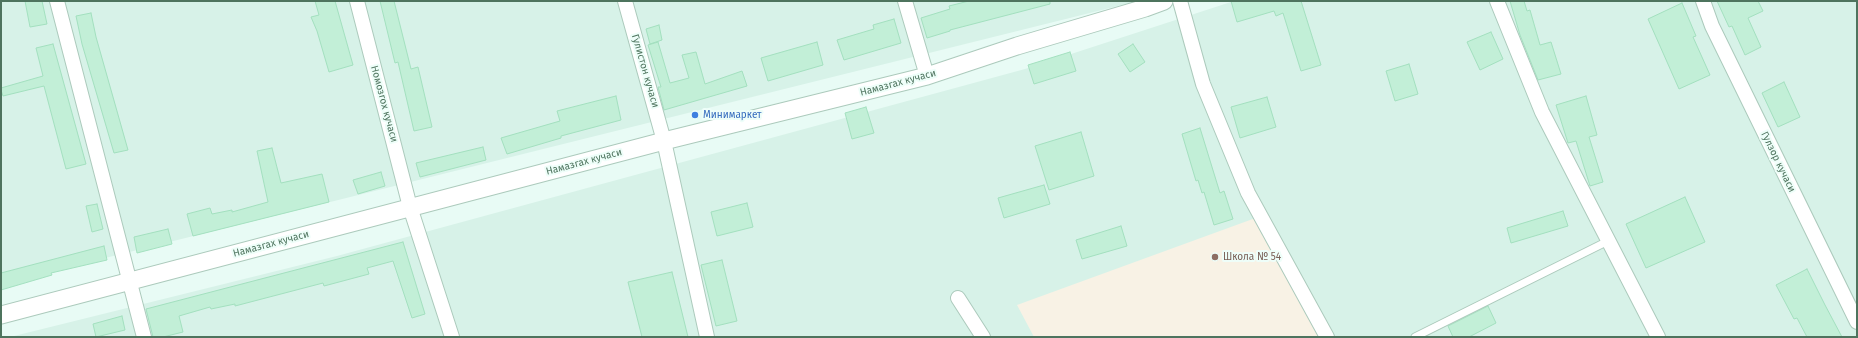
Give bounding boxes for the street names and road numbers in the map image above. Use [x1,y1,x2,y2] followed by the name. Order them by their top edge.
[629,33,661,109] street label: Гулистон кучаси
[368,64,400,144] street label: Номозгох кучаси
[859,67,937,99] street label: Намазгах кучаси
[1758,130,1798,194] street label: Гулзор кучаси
[545,146,623,178] street label: Намазгах кучаси
[232,228,310,260] street label: Намазгах кучаси

